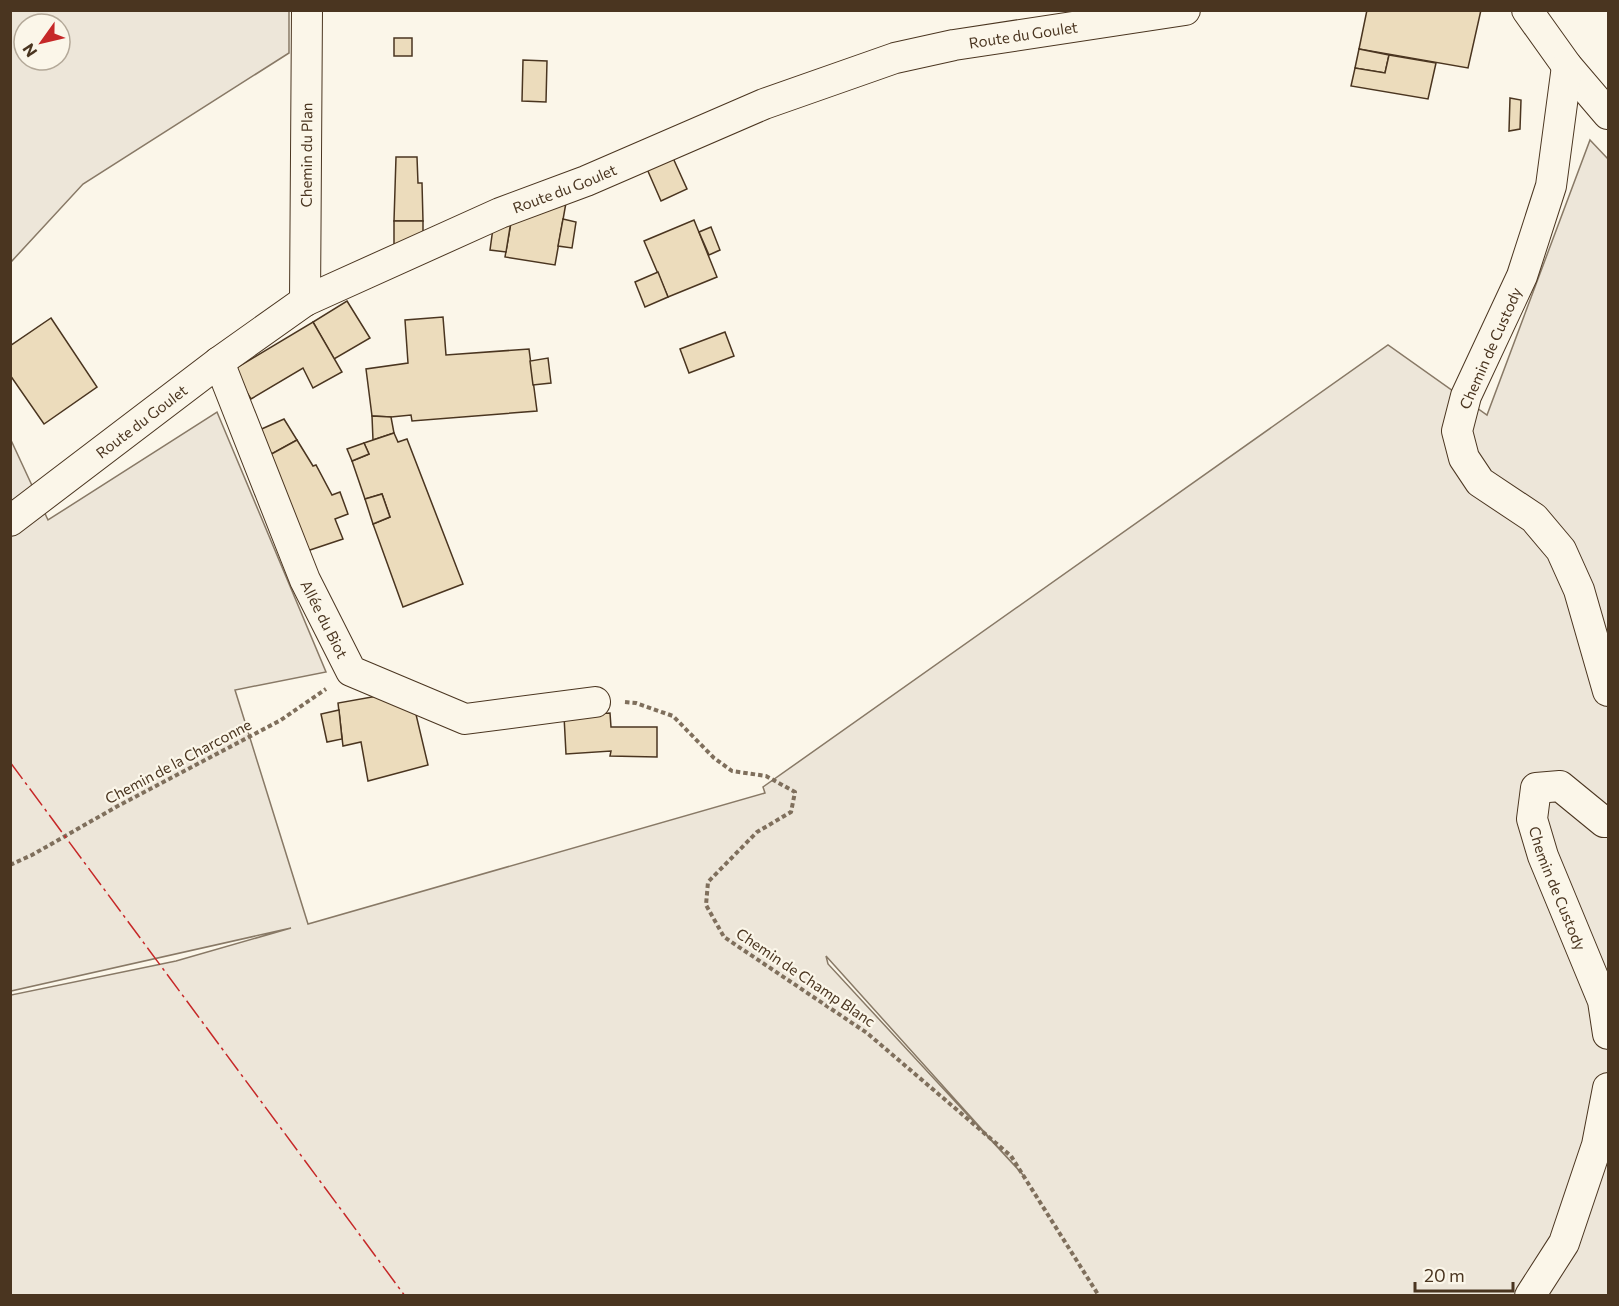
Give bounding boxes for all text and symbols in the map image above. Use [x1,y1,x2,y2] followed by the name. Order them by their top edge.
[12,12,72,72] north arrow
[968,17,1079,52] street label: Route du Goulet
[18,40,40,61] text: N
[297,102,315,208] street label: Chemin du Plan
[510,160,619,217] street label: Route du Goulet
[1455,284,1525,412] street label: Chemin de Custody
[92,381,190,462] street label: Route du Goulet
[297,577,352,661] street label: Allée du Biot
[102,715,254,807] street label: Chemin de la Charconne
[1526,824,1590,953] street label: Chemin de Custody
[733,924,879,1030] street label: Chemin de Champ Blanc
[1415,1255,1512,1293] scale bar
[1424,1264,1465,1286] text: 20 m

